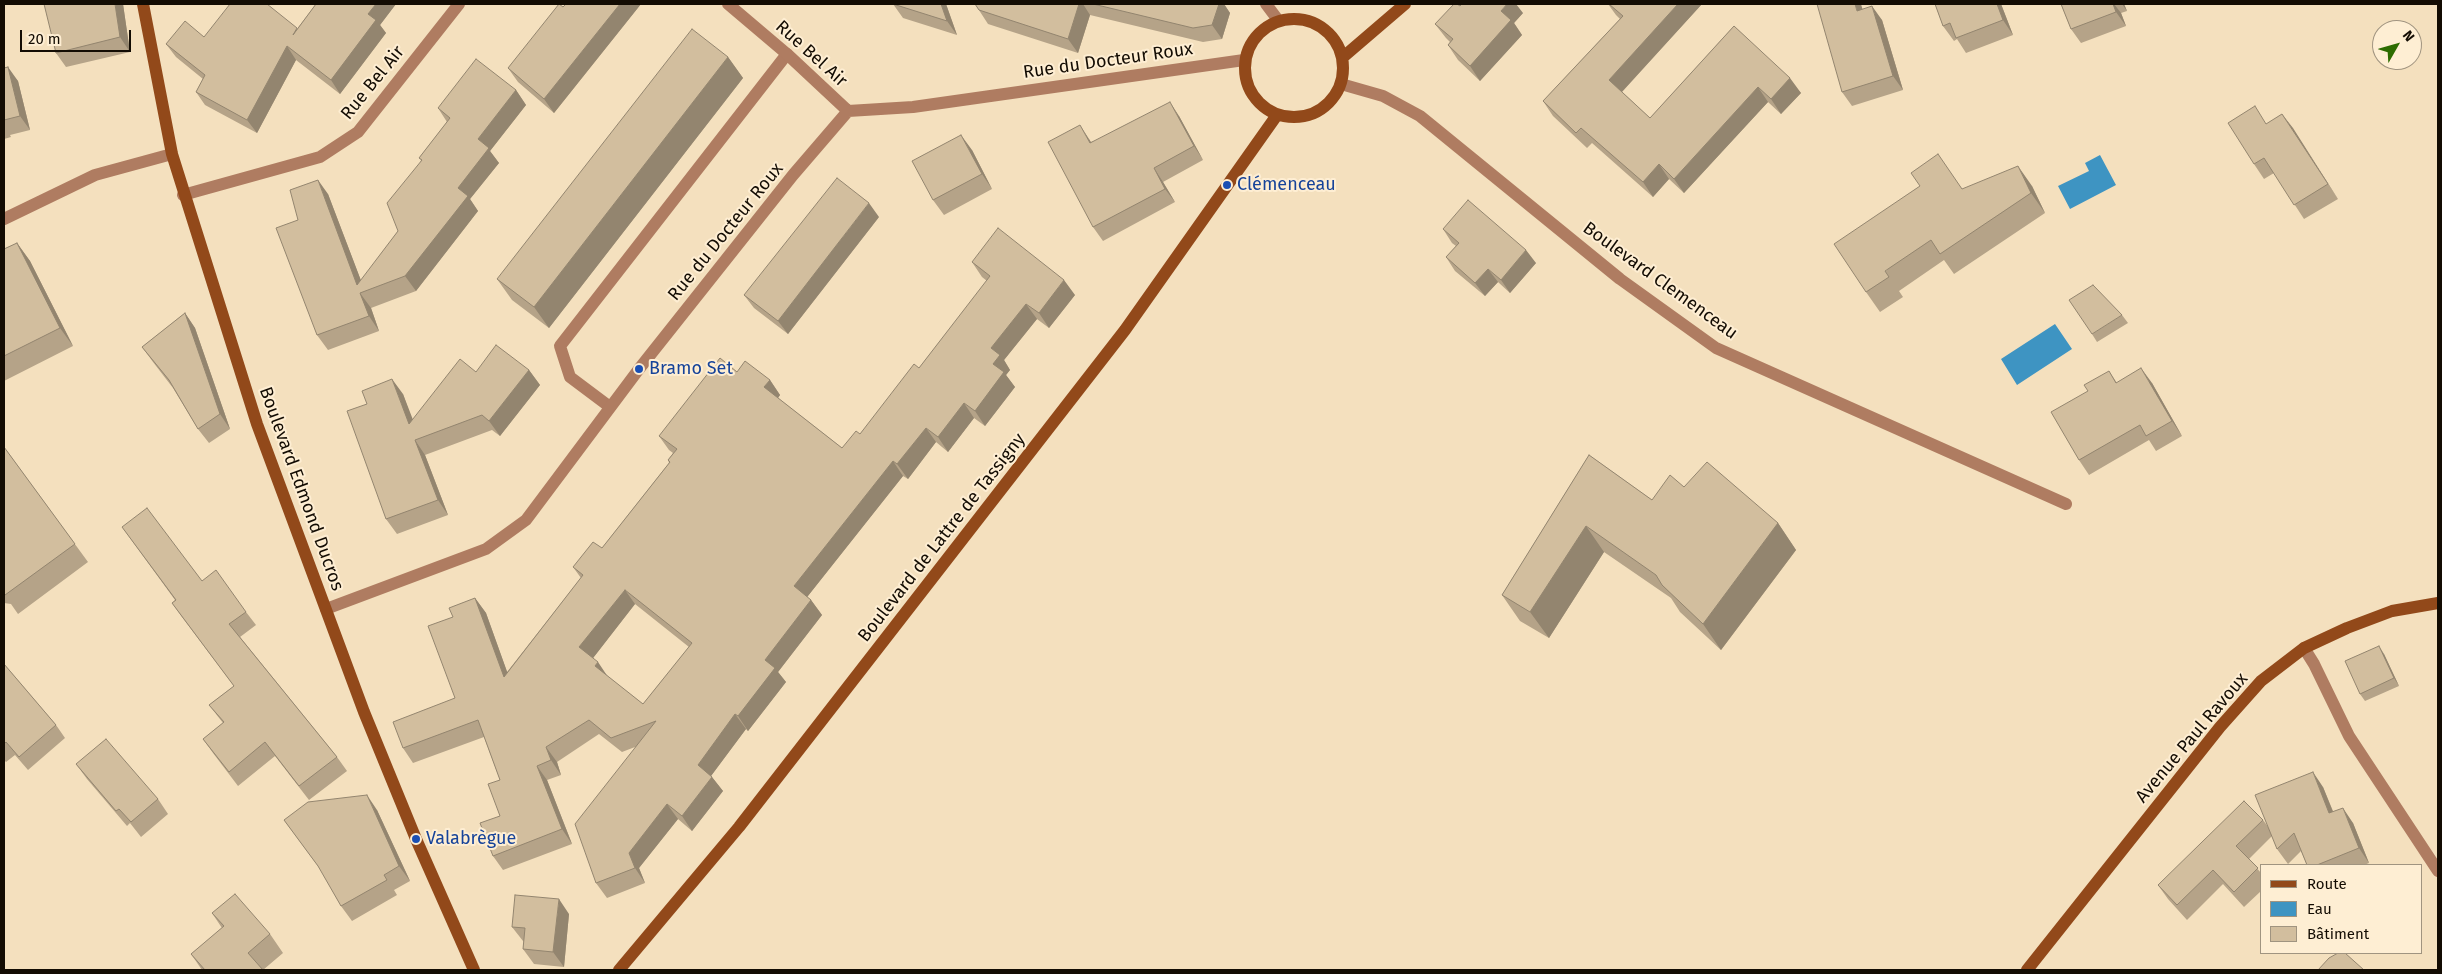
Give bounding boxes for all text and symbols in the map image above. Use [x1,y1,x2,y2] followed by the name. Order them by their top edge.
[771,16,851,92] street label: Rue Bel Air
[22,20,134,52] scale bar
[2372,20,2422,70] north arrow
[2399,27,2418,45] text: N
[28,30,61,48] text: 20 m
[1022,38,1194,84] street label: Rue du Docteur Roux
[337,42,409,124] street label: Rue Bel Air
[664,159,788,305] street label: Rue du Docteur Roux
[1237,174,1336,196] place label: Clémenceau
[1221,179,1233,191] marker: Clémenceau
[1578,218,1742,344] street label: Boulevard Clemenceau
[649,358,733,380] place label: Bramo Set
[633,363,645,375] marker: Bramo Set
[254,384,348,594] street label: Boulevard Edmond Ducros
[854,429,1030,647] street label: Boulevard de Lattre de Tassigny
[2131,669,2253,807] street label: Avenue Paul Ravoux
[426,828,516,850] place label: Valabrègue
[410,833,422,845] marker: Valabrègue
[2260,864,2422,954] legend
[2307,875,2347,893] text: Route
[2307,900,2332,918] text: Eau
[2307,925,2369,943] text: Bâtiment

